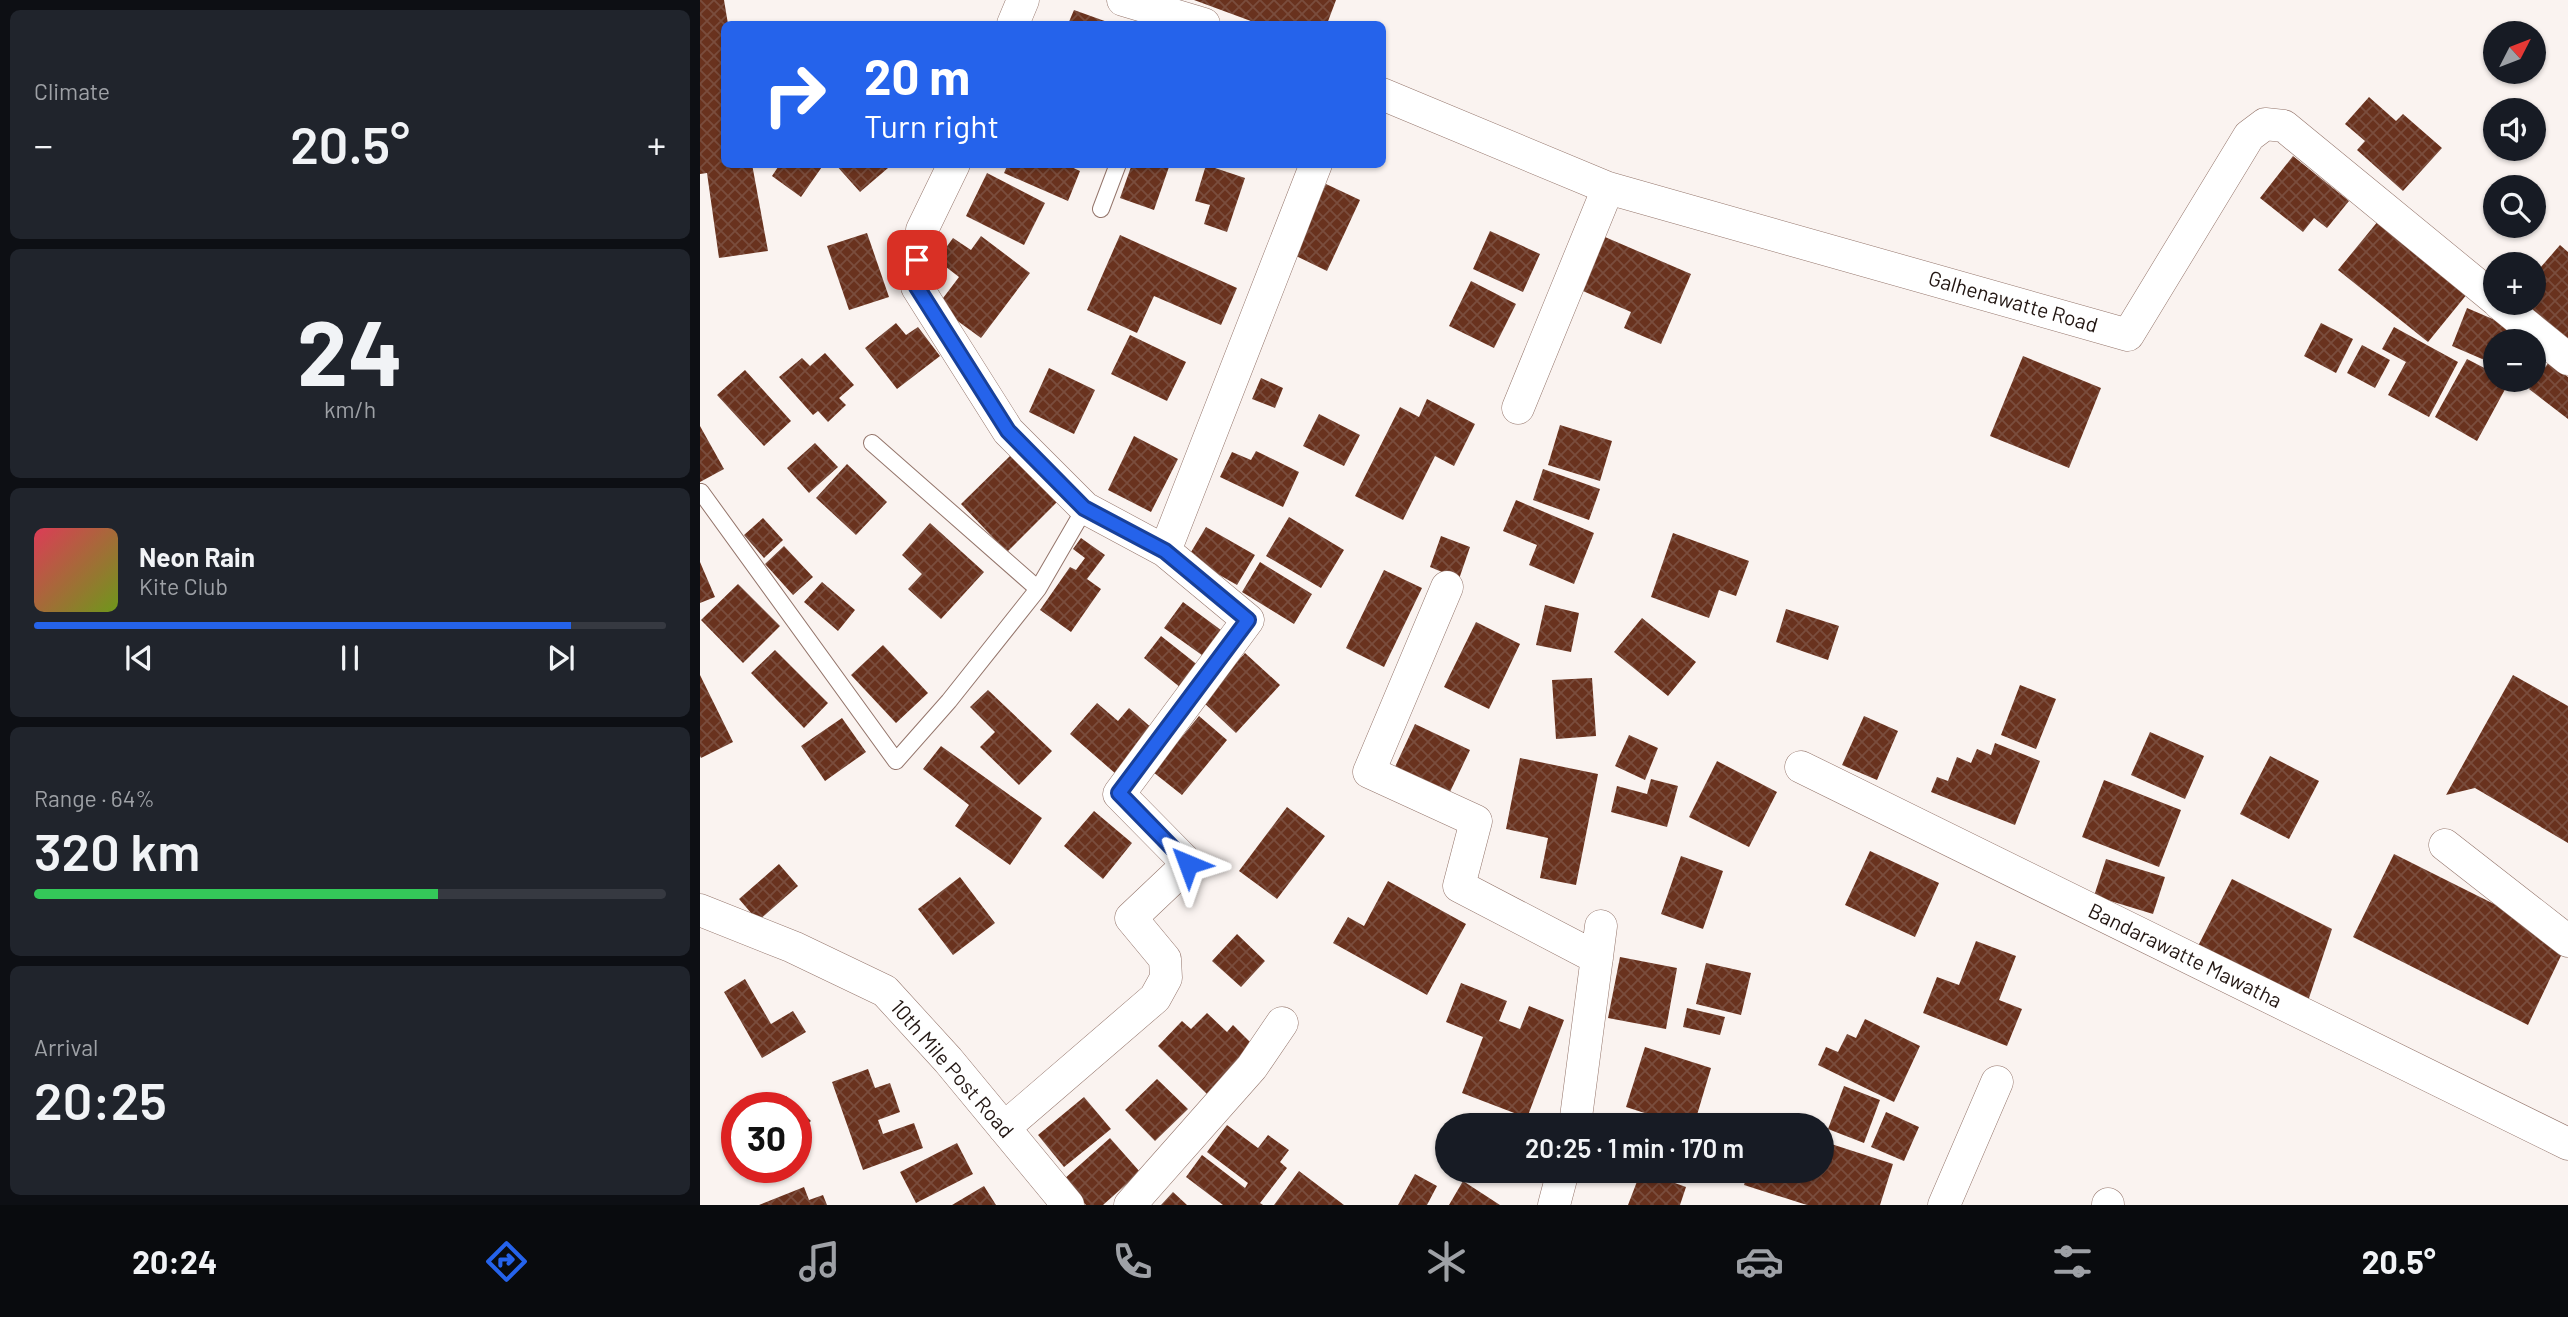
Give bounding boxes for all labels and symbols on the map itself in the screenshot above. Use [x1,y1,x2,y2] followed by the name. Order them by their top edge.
[2483,21,2546,84] north arrow
[887,230,947,290] pin
[1926,264,2101,337] street label: Galhenawatte Road
[1151,827,1225,901] position arrow
[2085,897,2286,1012] street label: Bandarawatte Mawatha
[886,994,1020,1142] street label: 10th Mile Post Road
[721,1092,812,1183] speed limit sign: 30

